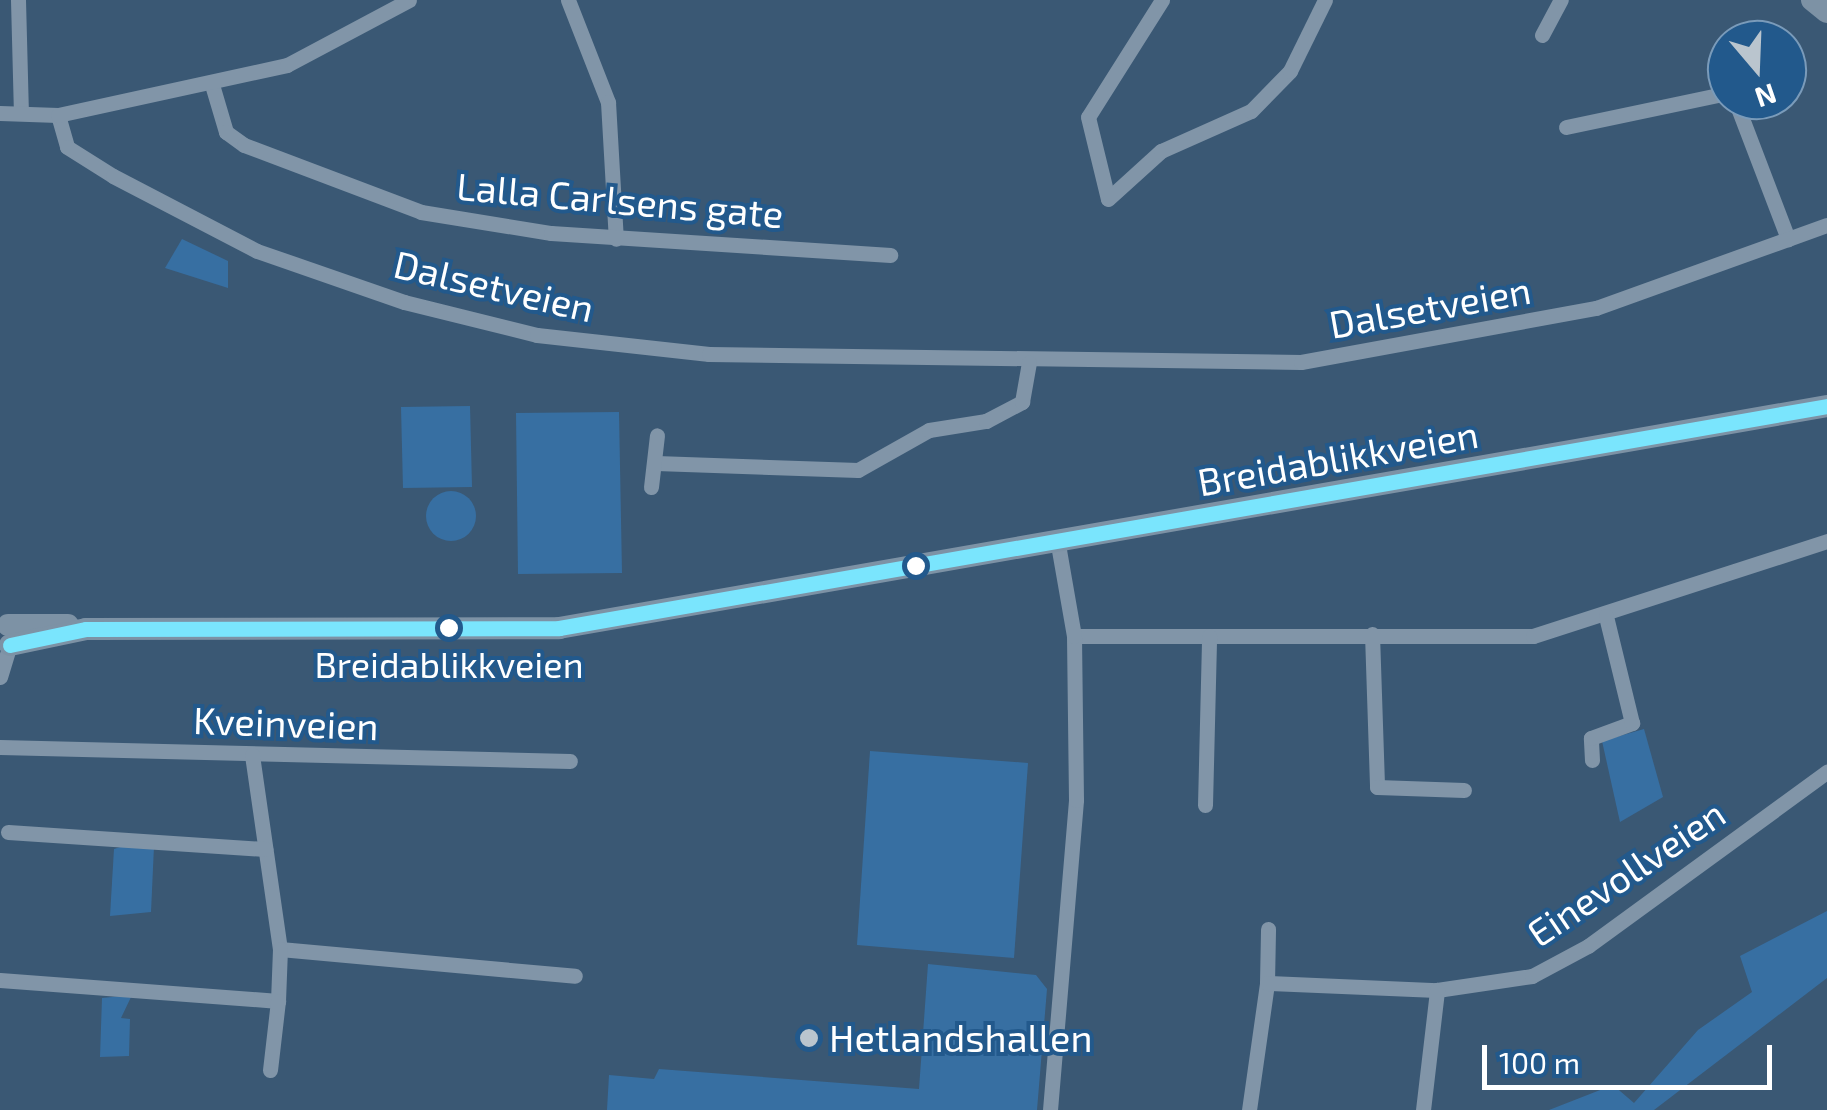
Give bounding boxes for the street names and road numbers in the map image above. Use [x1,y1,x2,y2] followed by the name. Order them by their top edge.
[455,163,785,237] street label: Lalla Carlsens gate
[390,241,598,331] street label: Dalsetveien
[1326,267,1534,347] street label: Dalsetveien
[1194,411,1482,505] street label: Breidablikkveien
[193,697,379,749] street label: Kveinveien
[1519,790,1733,956] street label: Einevollveien

